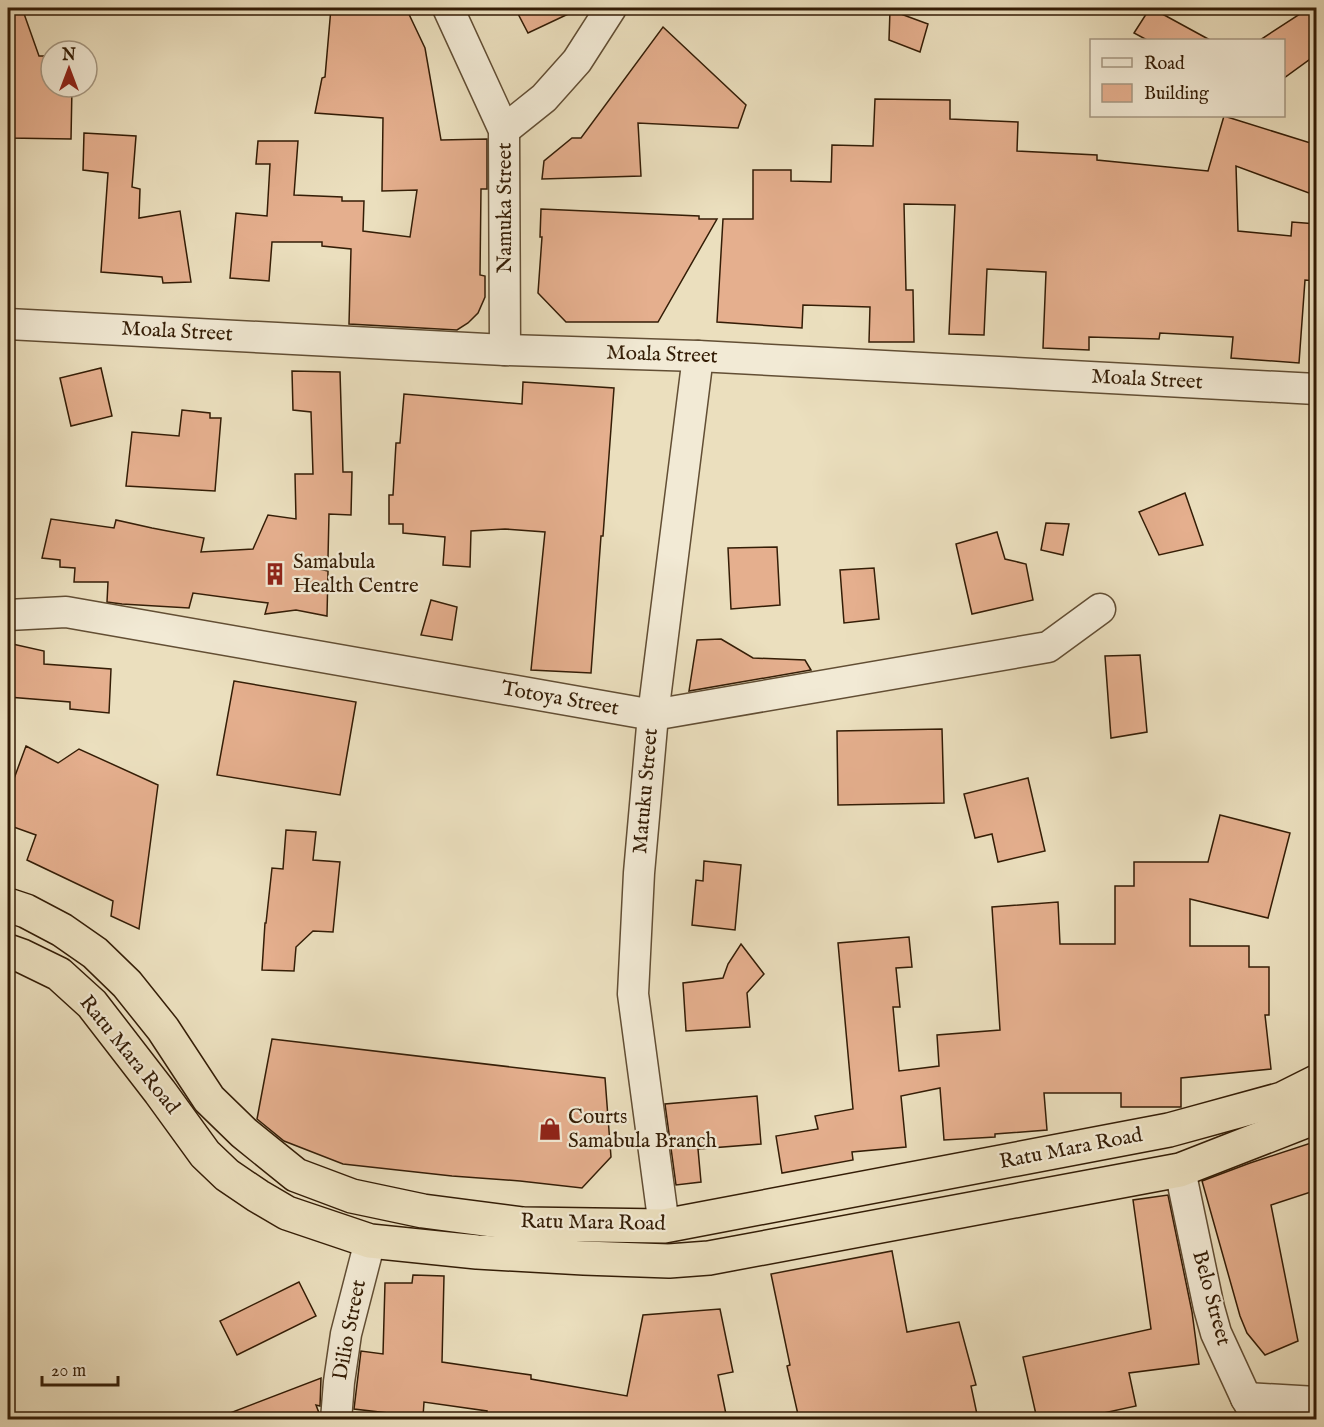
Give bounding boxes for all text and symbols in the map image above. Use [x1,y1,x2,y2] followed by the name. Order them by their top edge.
[39,39,99,99] north arrow
[1090,39,1285,117] legend
[61,46,76,66] text: N
[1144,53,1185,76] text: Road
[1144,83,1209,106] text: Building
[492,143,519,273] street label: Namuka Street
[121,316,233,348] street label: Moala Street
[606,340,718,370] street label: Moala Street
[1091,364,1203,396] street label: Moala Street
[293,549,419,600] place label: Samabula Health Centre
[262,561,288,587] building icon: Samabula Health Centre
[499,675,621,723] street label: Totoya Street
[627,727,665,855] street label: Matuku Street
[73,990,186,1121] street label: Ratu Mara Road
[568,1104,717,1155] place label: Courts Samabula Branch
[537,1116,563,1142] shop icon: Courts Samabula Branch
[997,1122,1146,1176] street label: Ratu Mara Road
[520,1208,667,1238] street label: Ratu Mara Road
[1185,1248,1237,1348] street label: Belo Street
[327,1277,373,1383] street label: Dilio Street
[42,1349,118,1387] scale bar
[51,1360,86,1383] text: 20 m

